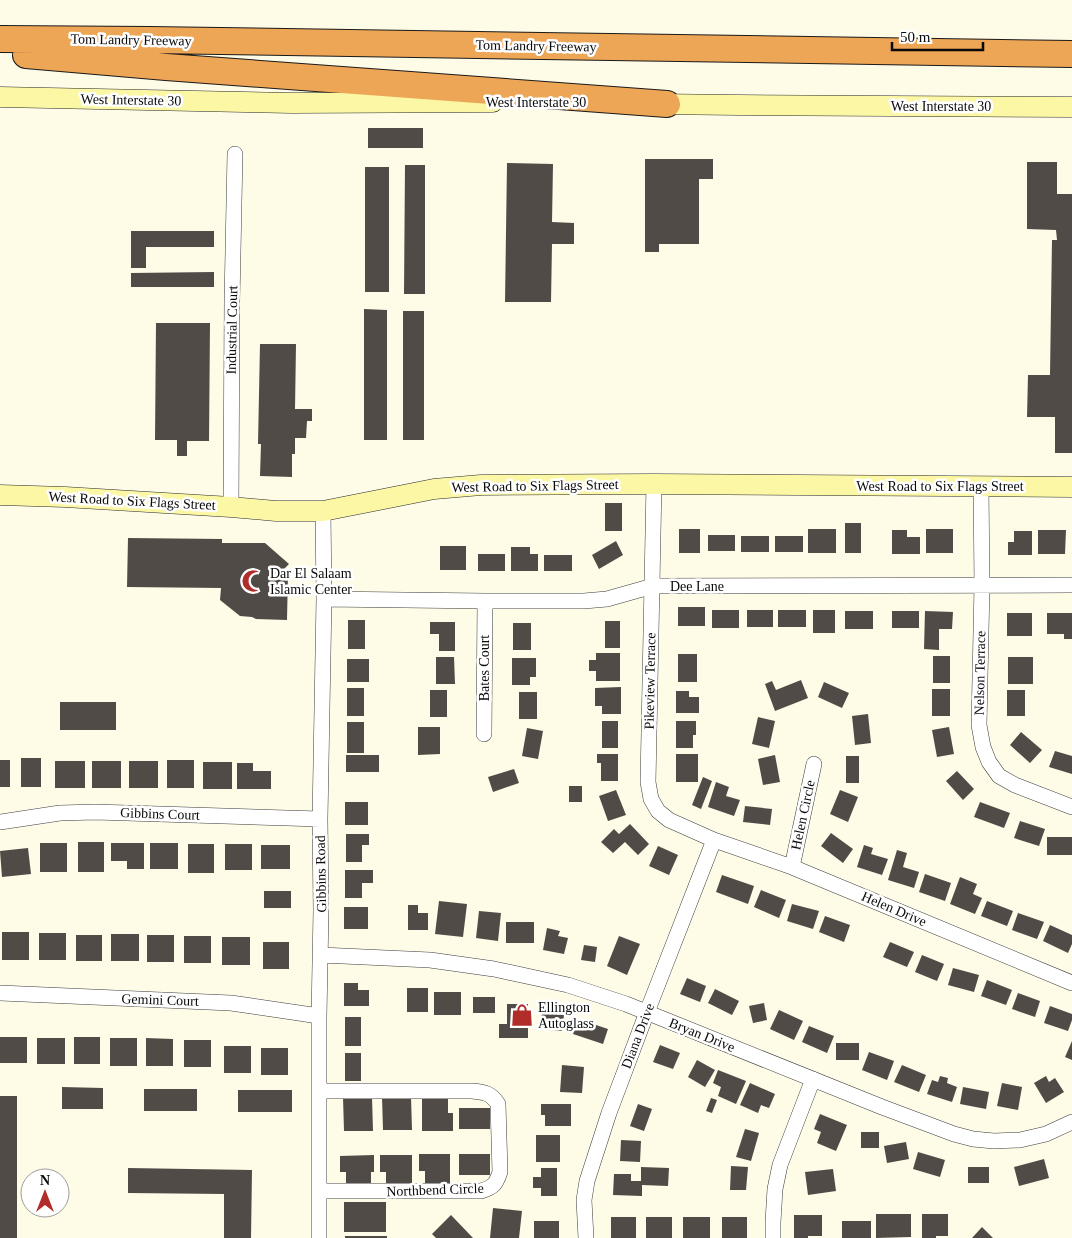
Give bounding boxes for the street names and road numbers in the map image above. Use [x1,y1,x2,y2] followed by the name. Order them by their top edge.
[70,31,192,49] street label: Tom Landry Freeway
[475,37,597,55] street label: Tom Landry Freeway
[81,92,181,108] street label: West Interstate 30
[486,95,586,110] street label: West Interstate 30
[891,99,991,114] street label: West Interstate 30
[224,285,240,375] street label: Industrial Court
[451,477,619,495] street label: West Road to Six Flags Street
[856,479,1024,494] street label: West Road to Six Flags Street
[48,489,216,513] street label: West Road to Six Flags Street
[670,579,724,594] street label: Dee Lane
[972,631,988,715] street label: Nelson Terrace
[642,632,658,730] street label: Pikeview Terrace
[477,635,492,701] street label: Bates Court
[788,779,818,851] street label: Helen Circle
[120,805,200,823] street label: Gibbins Court
[313,835,329,913] street label: Gibbins Road
[859,889,929,929] street label: Helen Drive
[121,991,199,1009] street label: Gemini Court
[619,1001,657,1071] street label: Diana Drive
[667,1015,737,1055] street label: Bryan Drive
[386,1181,484,1199] street label: Northbend Circle

